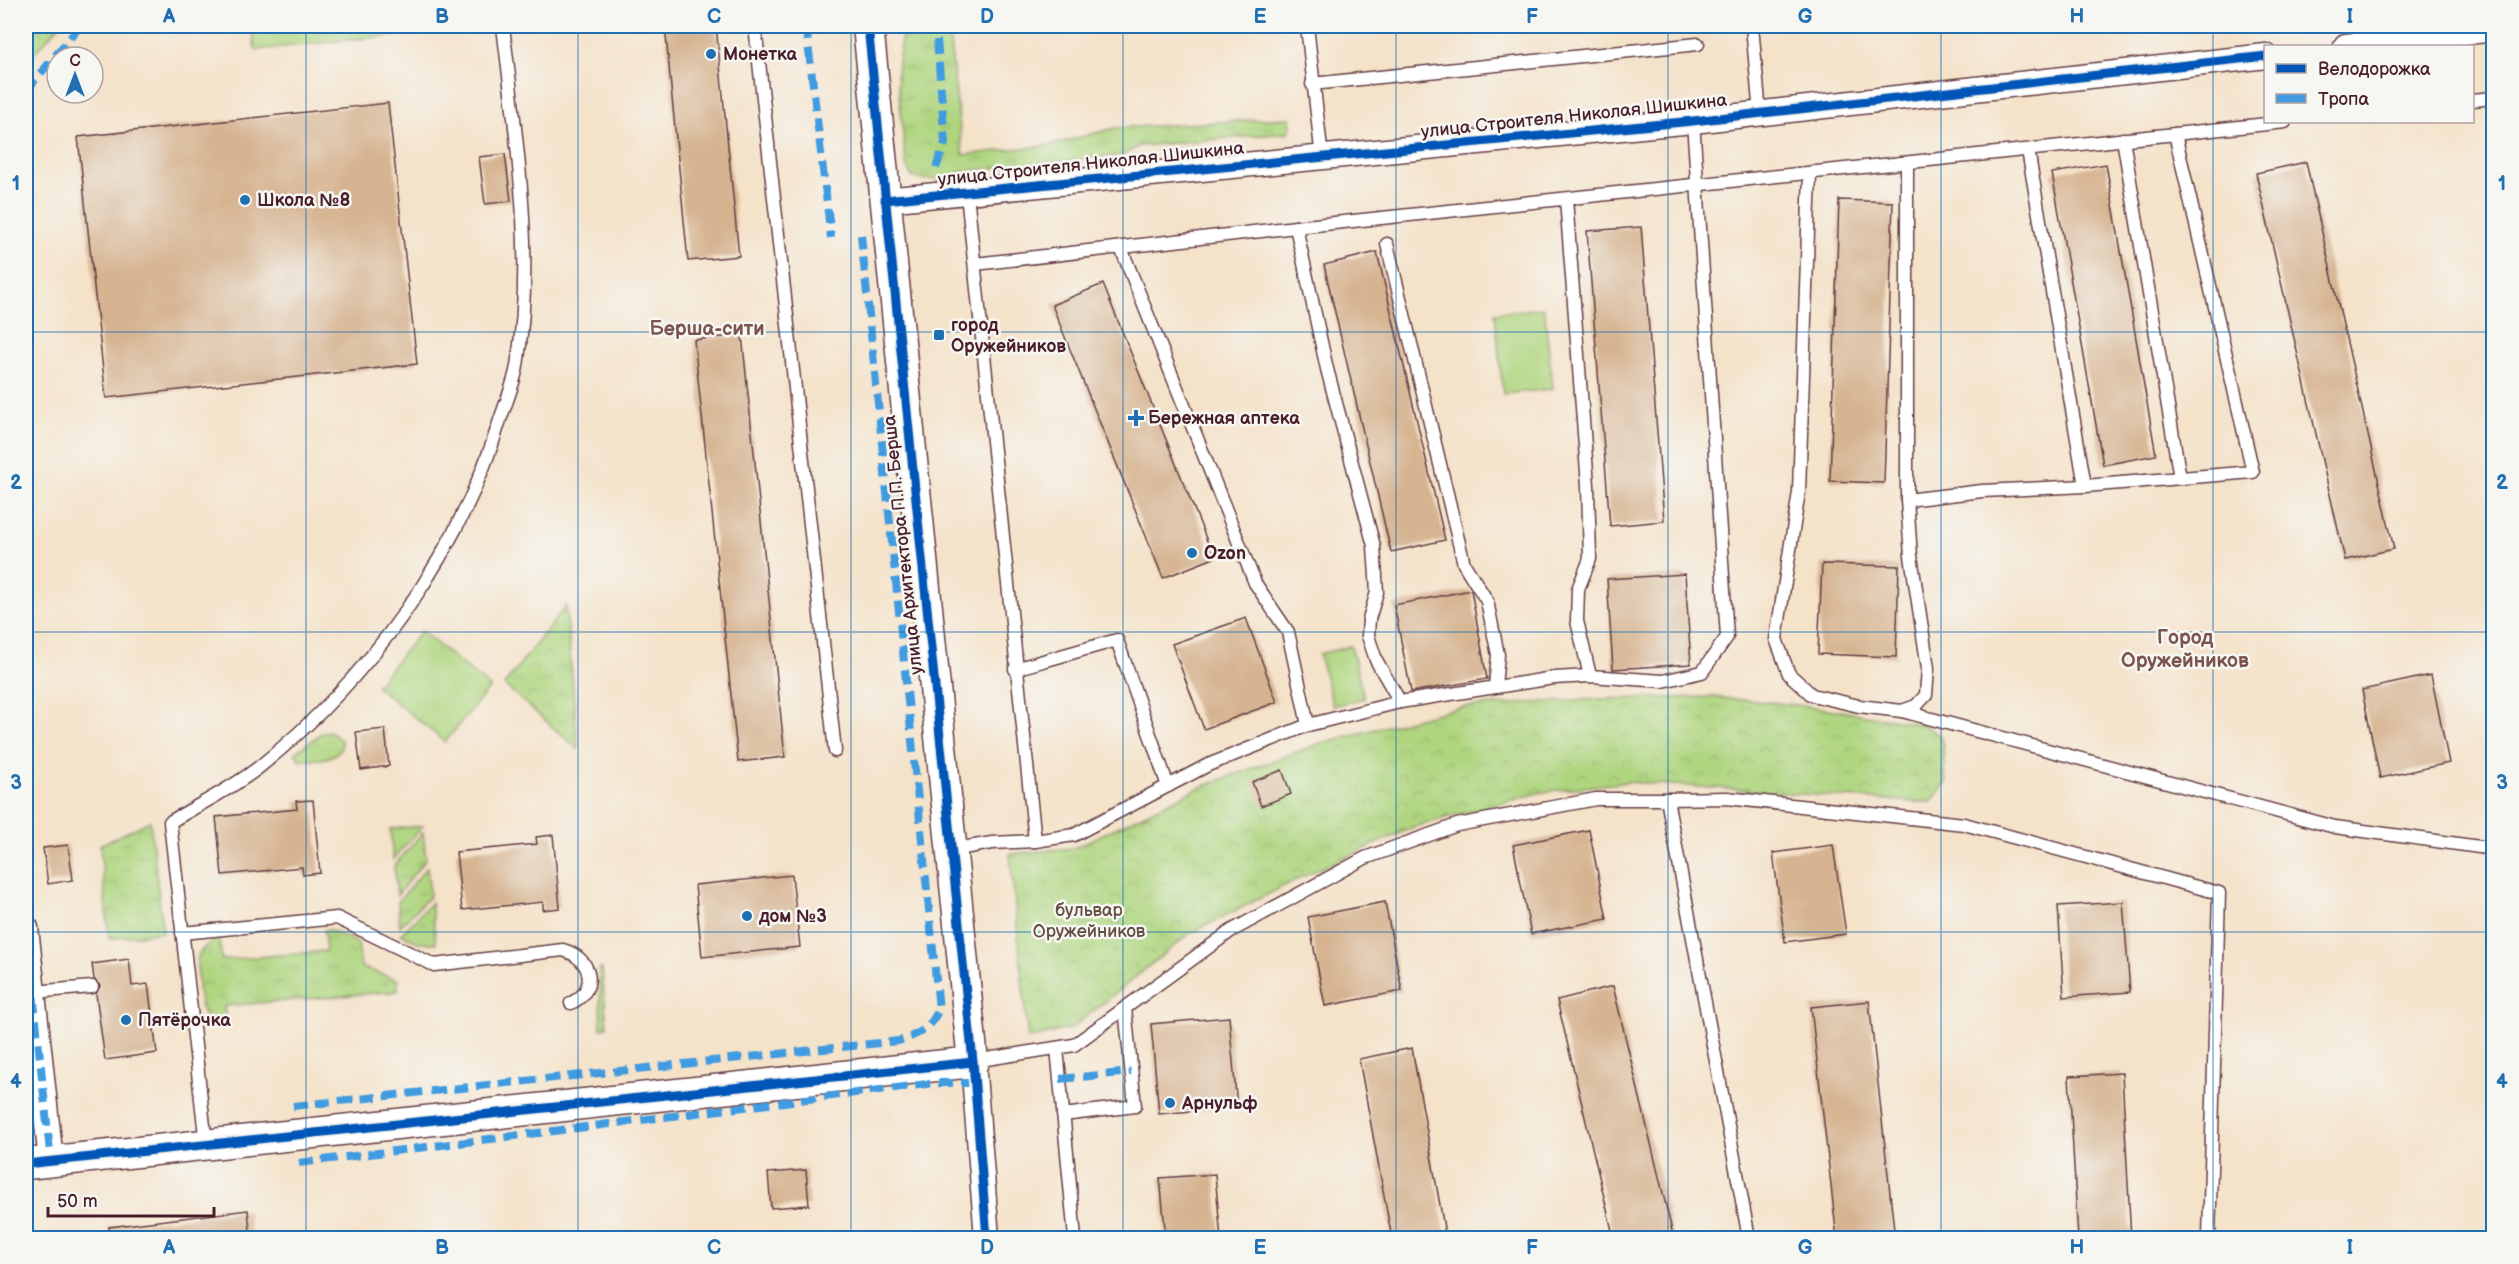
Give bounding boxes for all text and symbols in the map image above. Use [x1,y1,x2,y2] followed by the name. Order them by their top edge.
[162,5,176,29] text: A
[435,5,449,29] text: B
[707,5,721,29] text: C
[980,5,994,29] text: D
[1254,5,1267,29] text: E
[1526,5,1538,29] text: F
[1798,5,1813,29] text: G
[2070,5,2084,29] text: H
[2347,5,2353,29] text: I
[723,44,797,65] place label: Монетка
[45,45,105,105] north arrow
[2264,45,2474,123] legend
[704,47,718,61] marker: Монетка
[69,52,81,71] text: С
[2318,59,2431,80] text: Велодорожка
[1420,89,1728,143] street label: улица Строителя Николая Шишкина
[2318,89,2369,110] text: Тропа
[937,137,1245,191] street label: улица Строителя Николая Шишкина
[12,172,20,196] text: 1
[2498,172,2506,196] text: 1
[257,190,350,211] place label: Школа №8
[238,193,252,207] marker: Школа №8
[951,315,1066,357] place label: город Оружейников
[650,317,764,341] district label: Берша-сити
[932,328,946,342] marker: город Оружейников
[1148,408,1300,429] place label: Бережная аптека
[1129,411,1143,425] marker: Бережная аптека
[879,414,927,676] street label: улица Архитектора П.П. Берша
[10,471,22,495] text: 2
[2496,471,2508,495] text: 2
[1204,543,1246,564] place label: Ozon
[1185,546,1199,560] marker: Ozon
[2121,626,2249,673] district label: Город Оружейников
[10,771,22,795] text: 3
[2496,771,2508,795] text: 3
[1033,900,1146,942] park label: бульвар Оружейников
[758,906,827,927] place label: дом №3
[740,909,754,923] marker: дом №3
[138,1010,231,1031] place label: Пятёрочка
[119,1013,133,1027] marker: Пятёрочка
[10,1070,22,1094] text: 4
[2496,1070,2508,1094] text: 4
[1181,1093,1258,1114] place label: Арнульф
[1163,1096,1177,1110] marker: Арнульф
[48,1180,214,1218] scale bar
[57,1191,98,1212] text: 50 m
[162,1236,176,1260] text: A
[435,1236,449,1260] text: B
[707,1236,721,1260] text: C
[980,1236,994,1260] text: D
[1254,1236,1267,1260] text: E
[1526,1236,1538,1260] text: F
[1798,1236,1813,1260] text: G
[2070,1236,2084,1260] text: H
[2347,1236,2353,1260] text: I

